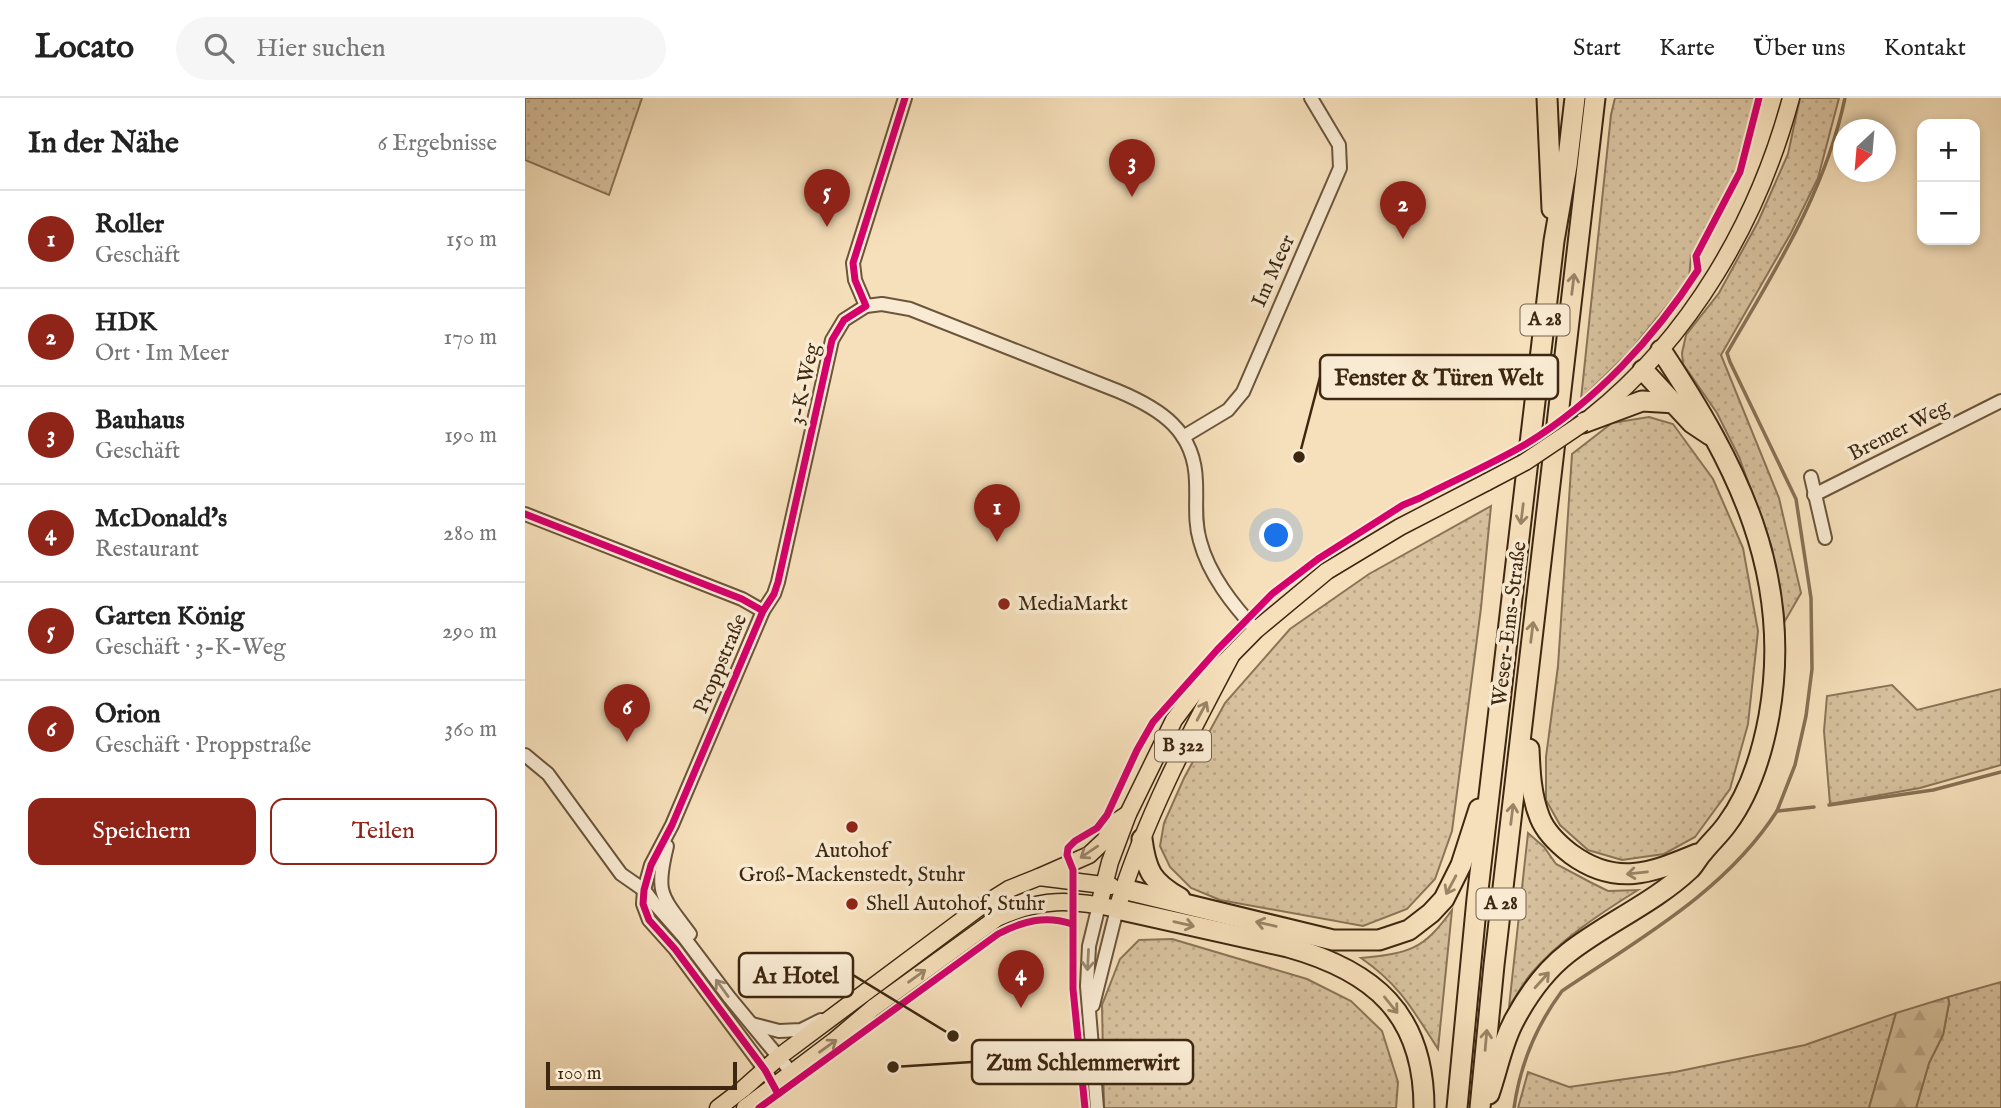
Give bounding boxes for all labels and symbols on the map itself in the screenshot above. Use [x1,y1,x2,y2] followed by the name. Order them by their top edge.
[1833,119,1896,182] north arrow
[1109,139,1155,197] pin: 3
[804,169,850,227] pin: 5
[1380,181,1426,239] pin: 2
[1246,230,1302,311] street label: Im Meer
[1567,274,1580,296] one-way arrow
[1521,304,1569,336] road number: A 28
[783,340,827,427] street label: 3-K-Weg
[1320,355,1558,399] callout: Fenster & Türen Welt
[1334,364,1544,393] text: Fenster & Türen Welt
[1844,394,1954,468] street label: Bremer Weg
[974,484,1020,542] pin: 1
[1515,502,1528,525] one-way arrow
[1259,518,1293,552] your location
[1486,540,1534,708] street label: Weser-Ems-Straße
[1018,591,1128,618] place label: MediaMarkt
[996,596,1012,612] marker: MediaMarkt
[688,610,754,718] street label: Proppstraße
[1526,621,1539,644] one-way arrow
[604,684,650,742] pin: 6
[1196,701,1210,721] one-way arrow
[1155,730,1211,762] road number: B 322
[1506,803,1519,826] one-way arrow
[844,819,860,835] marker: Autohof Groß-Mackenstedt, Stuhr
[739,838,966,889] place label: Autohof Groß-Mackenstedt, Stuhr
[1080,845,1099,859] one-way arrow
[1626,867,1649,880] one-way arrow
[1444,874,1458,895] one-way arrow
[1476,888,1525,919] road number: A 28
[866,891,1045,918] place label: Shell Autohof, Stuhr
[844,896,860,912] marker: Shell Autohof, Stuhr
[1172,917,1195,931] one-way arrow
[1255,917,1278,930] one-way arrow
[1082,948,1095,971] one-way arrow
[998,950,1044,1008] pin: 4
[739,953,853,997] callout: A1 Hotel
[752,962,840,991] text: A1 Hotel
[907,969,926,983] one-way arrow
[1533,972,1549,990] one-way arrow
[715,979,729,998] one-way arrow
[1383,995,1398,1014] one-way arrow
[1480,1029,1493,1052] one-way arrow
[818,1038,837,1053] one-way arrow
[972,1040,1193,1084] callout: Zum Schlemmerwirt
[986,1049,1180,1078] text: Zum Schlemmerwirt
[546,1059,737,1091] scale bar

